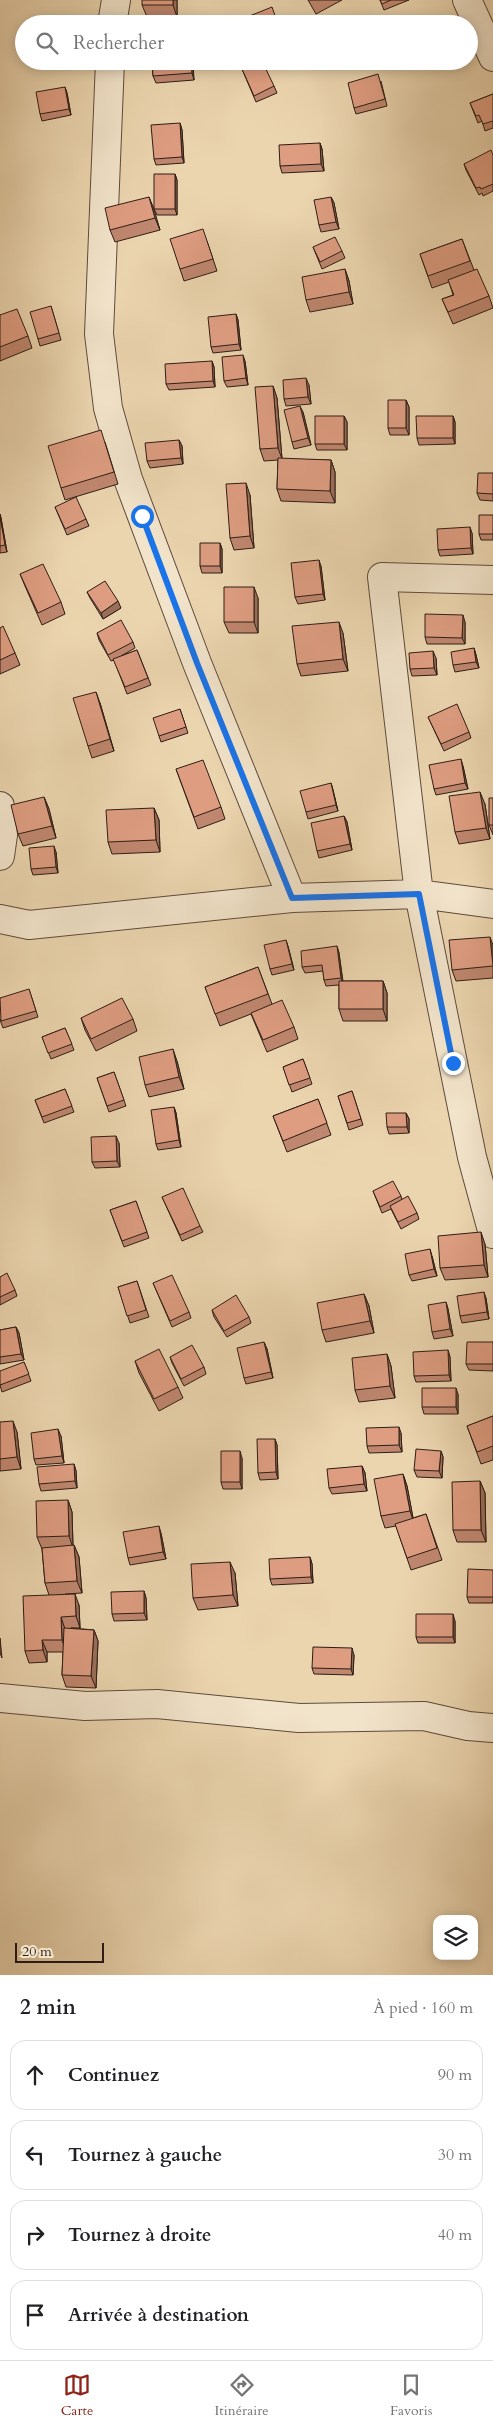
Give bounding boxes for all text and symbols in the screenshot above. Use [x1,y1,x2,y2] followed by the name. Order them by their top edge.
[15,15,478,70] search box
[33,29,61,57] icon: search
[73,30,164,56] text: Rechercher
[131,505,154,528] route start
[442,1052,465,1075] route end
[433,1915,478,1960] map controls
[433,1915,478,1960] button: layers
[15,1940,104,1963] scale bar
[22,1942,52,1961] text: 20 m
[20,1993,76,2022] text: 2 min
[373,1997,473,2019] text: À pied · 160 m
[21,2061,49,2089] icon: ahead
[68,2062,159,2088] text: Continuez
[438,2064,472,2086] text: 90 m
[21,2141,49,2169] icon: left
[68,2142,222,2168] text: Tournez à gauche
[438,2144,472,2166] text: 30 m
[21,2221,49,2249] icon: right
[68,2222,211,2248] text: Tournez à droite
[438,2224,472,2246] text: 40 m
[21,2301,49,2329] icon: arrive
[68,2302,249,2328] text: Arrivée à destination
[61,2371,93,2420] tab: Carte
[215,2371,269,2420] tab: Itinéraire
[390,2371,432,2420] tab: Favoris

